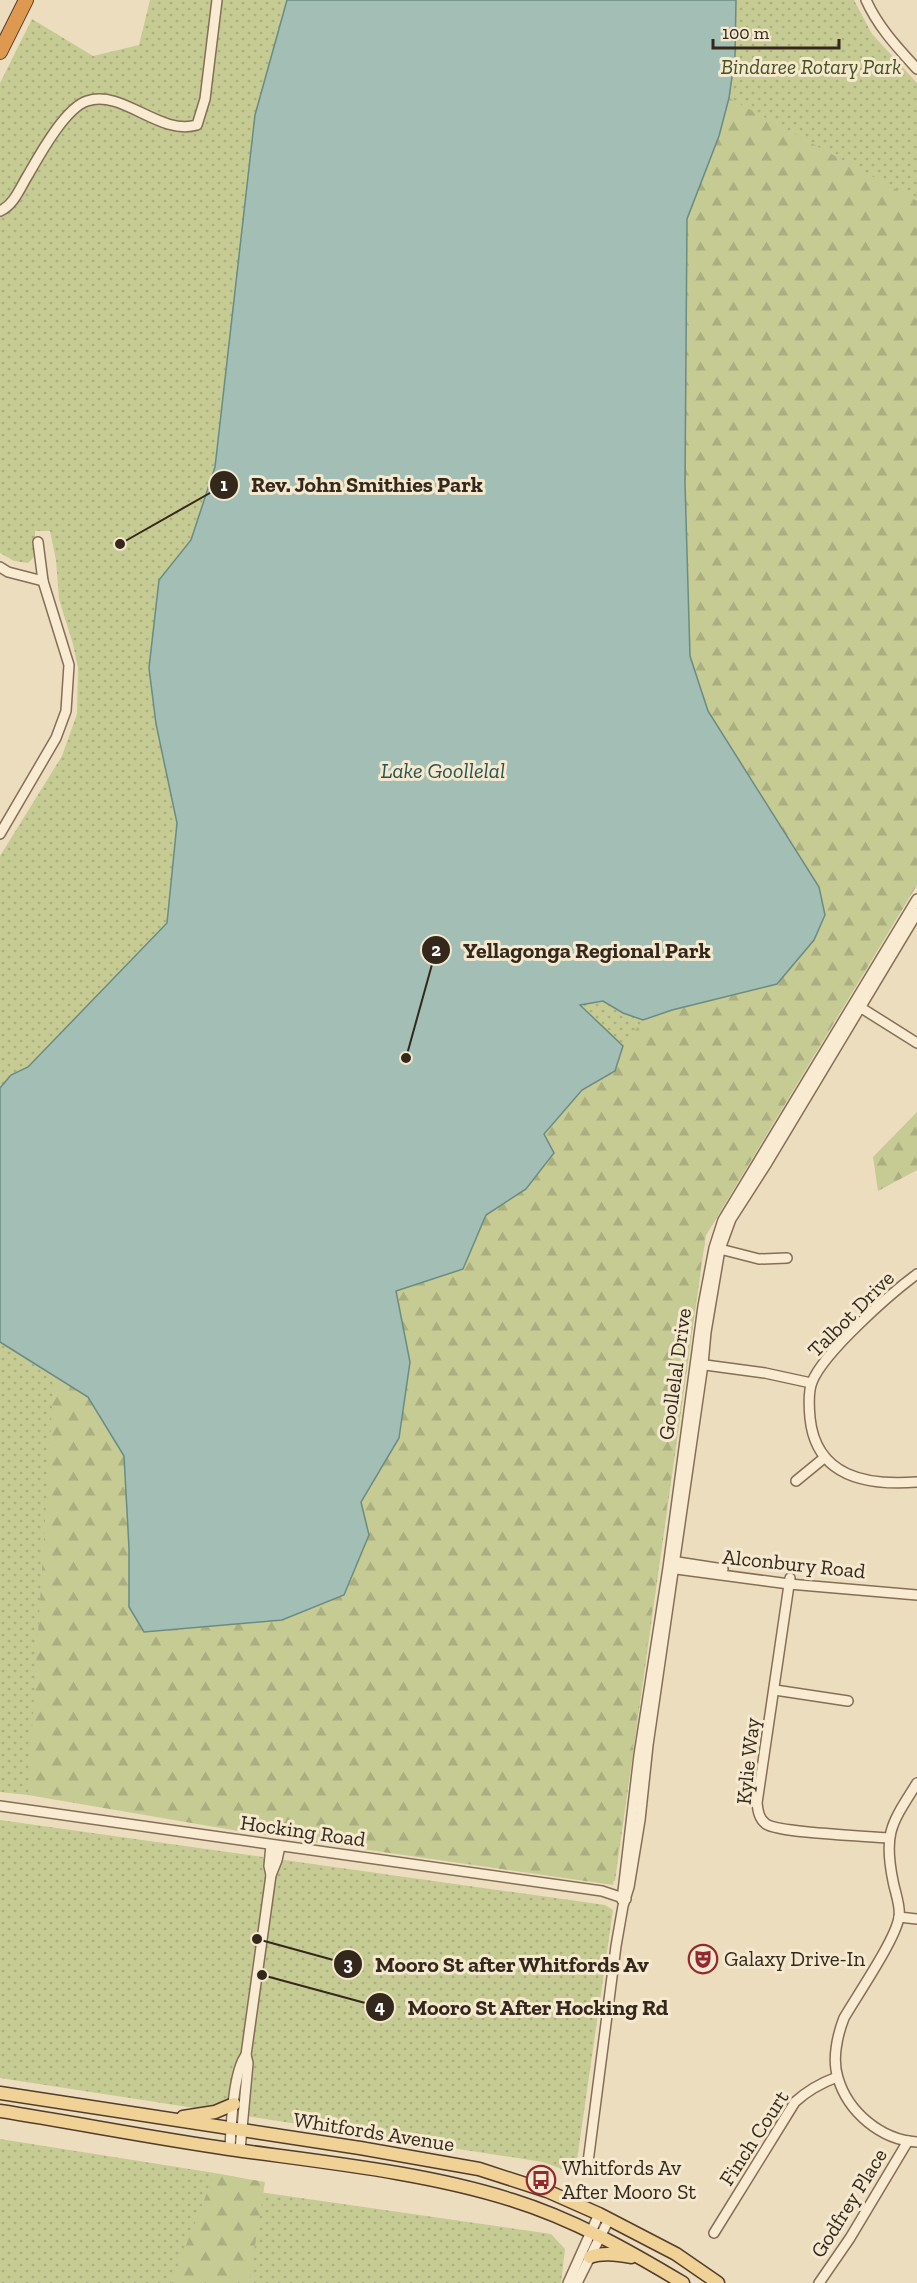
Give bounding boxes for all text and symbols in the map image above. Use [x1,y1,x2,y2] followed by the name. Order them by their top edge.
[713,12,839,50] scale bar
[722,22,770,44] text: 100 m
[721,54,901,79] park label: Bindaree Rotary Park
[209,465,496,505] callout: Rev. John Smithies Park
[251,471,483,498] text: Rev. John Smithies Park
[220,474,228,496] text: 1
[381,757,505,784] water label: Lake Goollelal
[421,930,722,970] callout: Yellagonga Regional Park
[463,937,711,964] text: Yellagonga Regional Park
[431,939,441,961] text: 2
[802,1265,899,1362] street label: Talbot Drive
[653,1306,696,1441] street label: Goollelal Drive
[721,1544,867,1583] street label: Alconbury Road
[731,1716,765,1806] street label: Kylie Way
[239,1809,368,1852] street label: Hocking Road
[687,1943,719,1975] theatre icon: Galaxy Drive-In
[333,1944,662,1984] callout: Mooro St after Whitfords Av
[724,1946,865,1971] place label: Galaxy Drive-In
[375,1951,649,1978] text: Mooro St after Whitfords Av
[343,1953,353,1975] text: 3
[365,1987,681,2027] callout: Mooro St After Hocking Rd
[408,1994,669,2021] text: Mooro St After Hocking Rd
[375,1996,385,2018] text: 4
[714,2085,794,2190] street label: Finch Court
[292,2106,456,2157] street label: Whitfords Avenue
[805,2143,892,2262] street label: Godfrey Place
[562,2155,696,2204] place label: Whitfords Av After Mooro St
[525,2164,557,2196] bus stop icon: Whitfords Av After Mooro St

